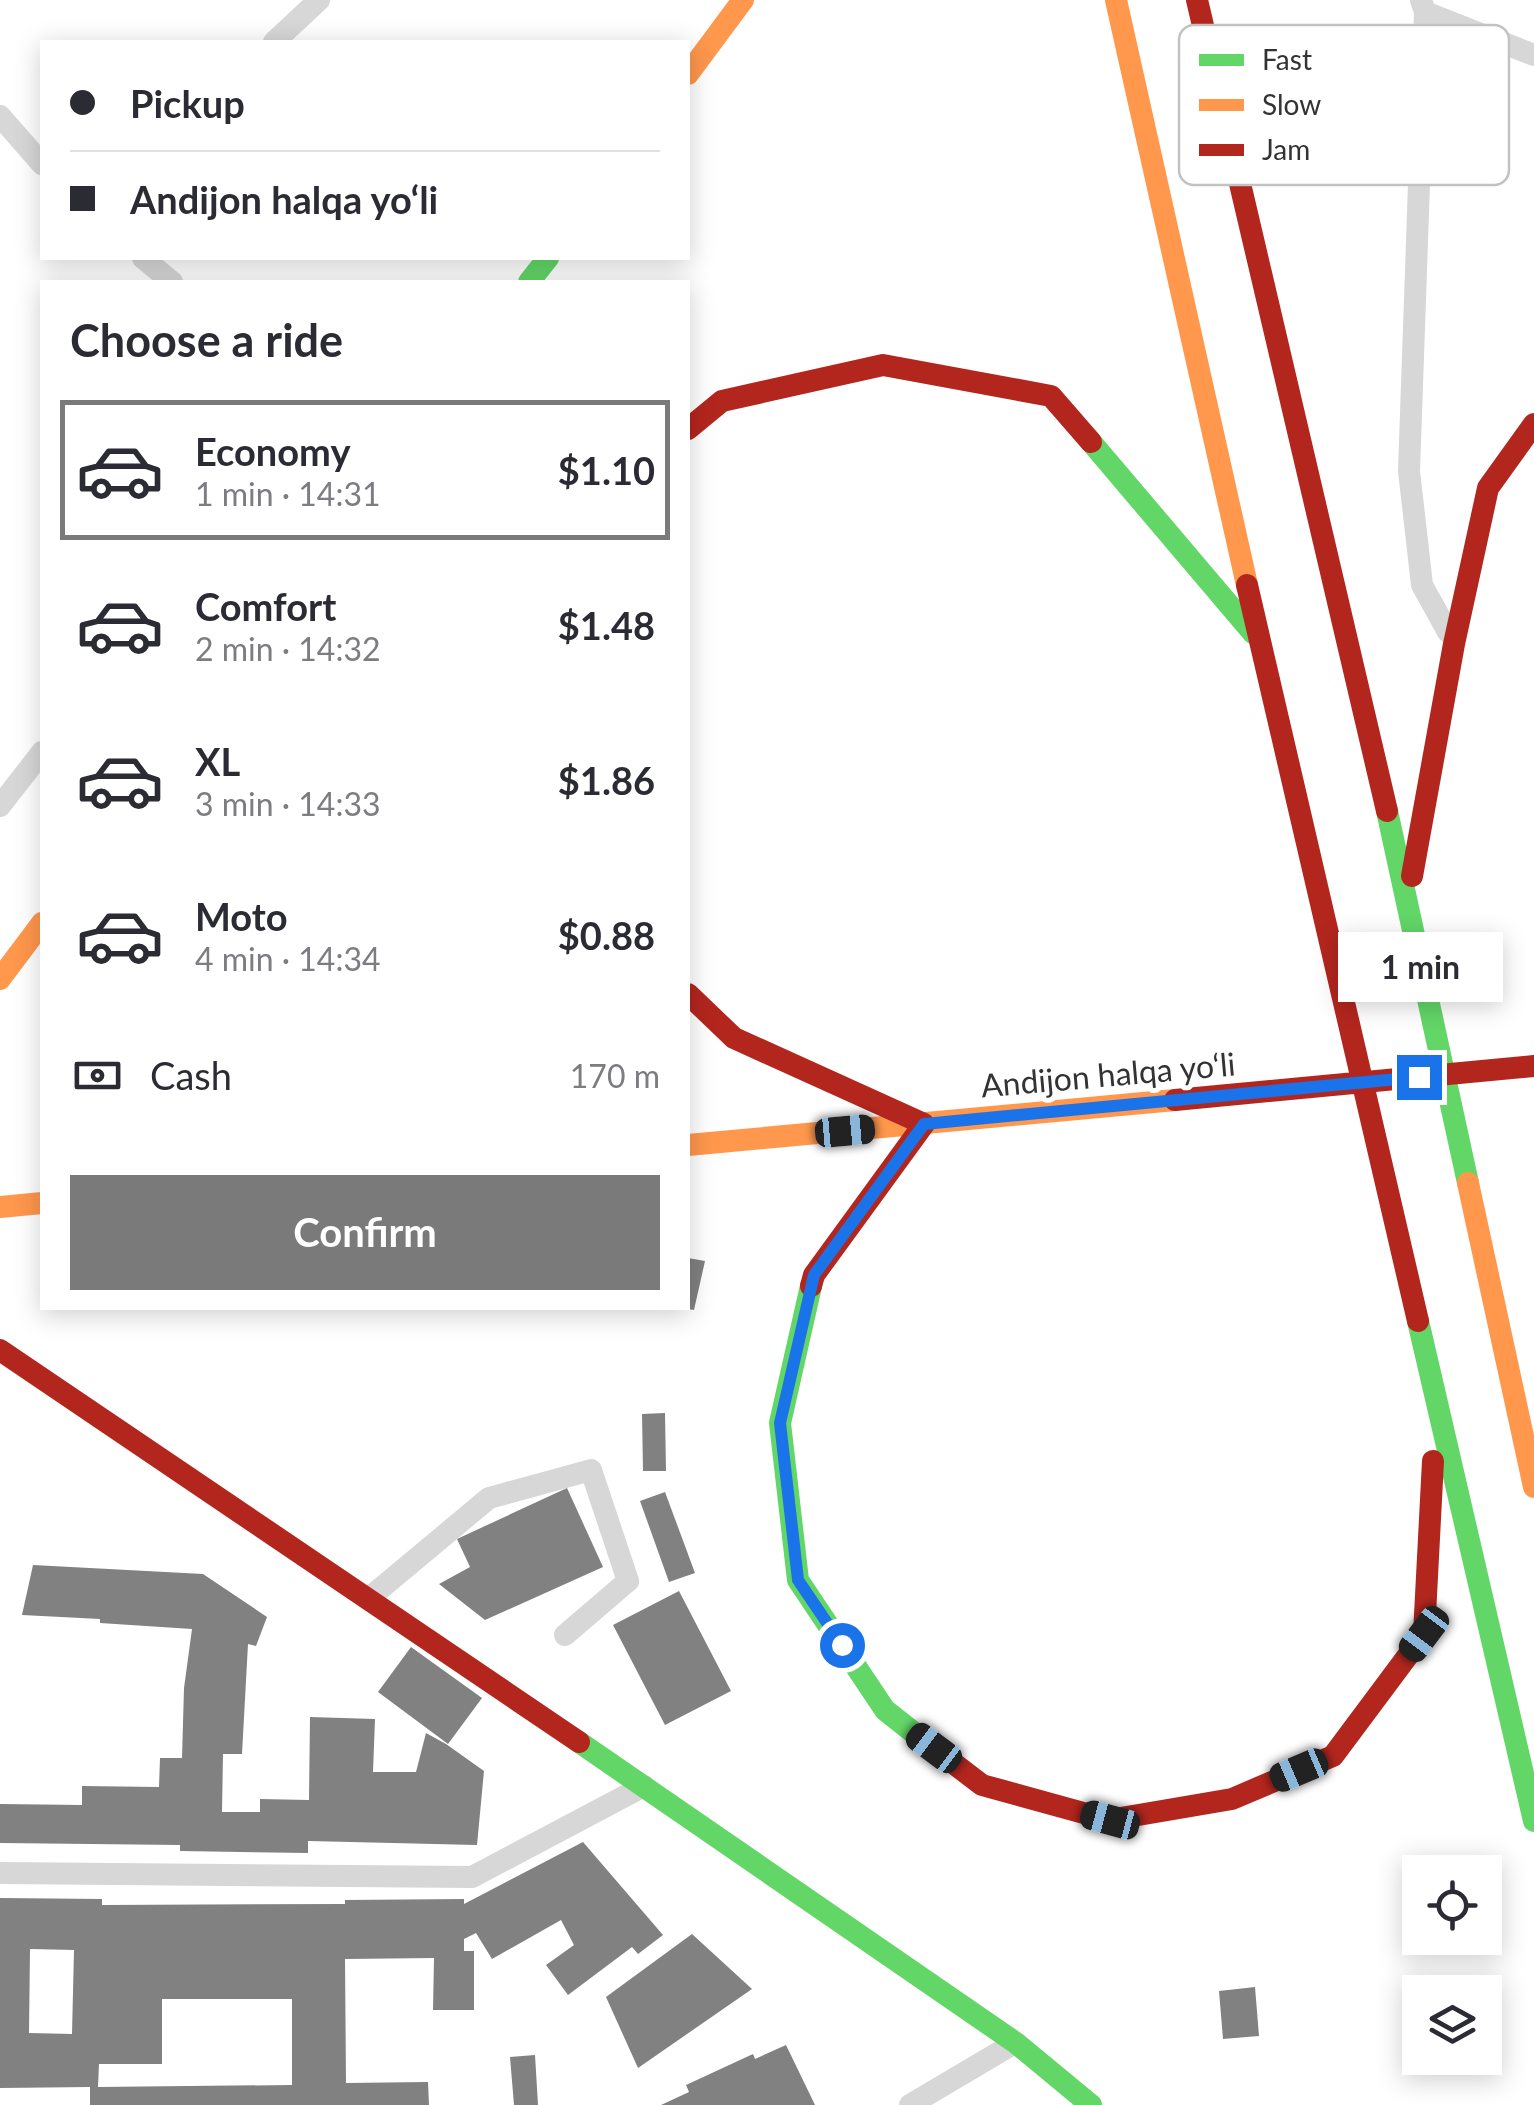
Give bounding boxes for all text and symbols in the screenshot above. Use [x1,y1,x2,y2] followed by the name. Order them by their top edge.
[1179,25,1509,185] legend
[1262,42,1312,76] text: Fast
[130,80,245,126] text: Pickup
[1262,87,1321,121] text: Slow
[1262,132,1310,166] text: Jam
[130,176,438,222] text: Andijon halqa yo‘li
[70,313,343,367] text: Choose a ride
[75,425,165,515] icon: car
[195,428,350,474] text: Economy
[558,447,655,493] text: $1.10
[195,474,381,513] text: 1 min · 14:31
[75,580,165,670] icon: car
[195,583,336,629] text: Comfort
[558,602,655,648] text: $1.48
[195,629,381,668] text: 2 min · 14:32
[75,735,165,825] icon: car
[195,738,240,784] text: XL
[558,757,655,803] text: $1.86
[195,784,381,823] text: 3 min · 14:33
[75,890,165,980] icon: car
[195,893,288,939] text: Moto
[558,912,655,958] text: $0.88
[1336,932,1502,1002] callout: 1 min
[195,939,381,978] text: 4 min · 14:34
[1381,947,1460,986] text: 1 min
[979,1043,1237,1105] street label: Andijon halqa yo‘li
[70,1048,125,1103] icon: cash
[150,1052,232,1098] text: Cash
[1397,1055,1442,1100] route end
[570,1056,660,1095] text: 170 m
[814,1113,876,1149] car
[70,1175,660,1290] button: Confirm
[1394,1601,1454,1667] car
[820,1623,865,1668] route start
[901,1718,967,1778] car
[1266,1744,1332,1796] car
[1077,1798,1143,1842] car
[1402,1855,1502,2075] map controls
[1402,1855,1502,1955] button: locate
[1402,1975,1502,2075] button: layers

